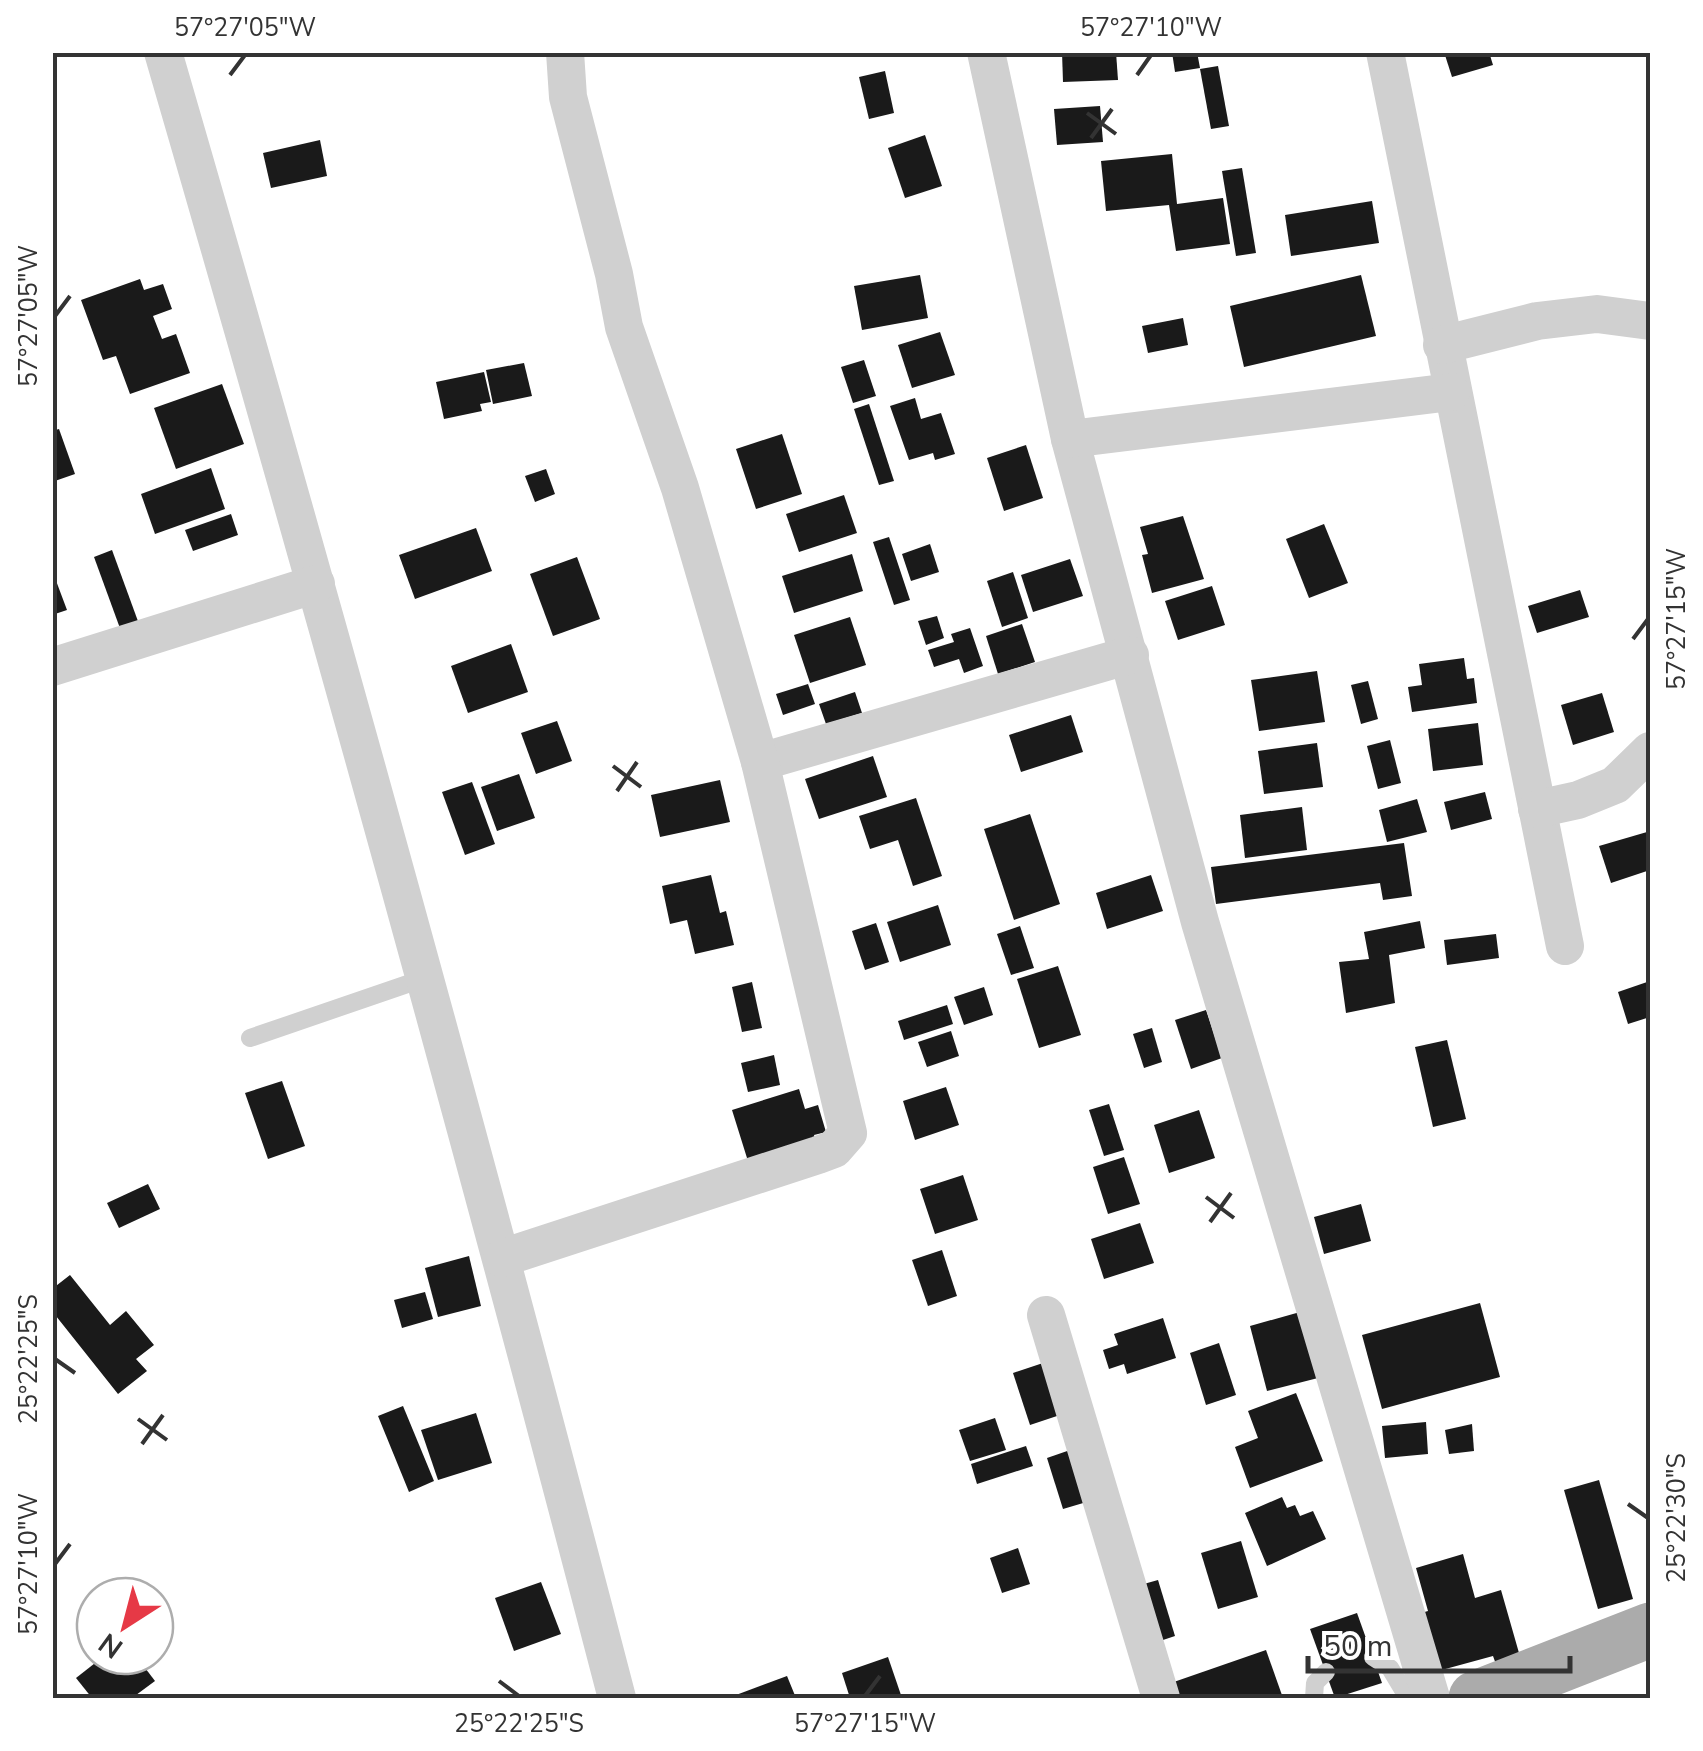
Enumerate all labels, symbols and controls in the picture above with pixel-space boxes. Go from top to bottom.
text: 57°27'05"W [174,11,316,45]
text: 57°27'10"W [1080,11,1222,45]
text: 57°27'05"W [12,245,46,387]
text: 57°27'15"W [1660,548,1694,690]
text: 25°22'25"S [12,1294,46,1424]
text: 25°22'30"S [1660,1453,1694,1583]
text: 57°27'10"W [12,1493,46,1635]
north arrow [75,1576,175,1676]
scale bar [1308,1611,1570,1673]
text: N [91,1624,131,1667]
text: 50 m [1323,1626,1392,1667]
text: 25°22'25"S [454,1707,584,1741]
text: 57°27'15"W [794,1707,936,1741]

